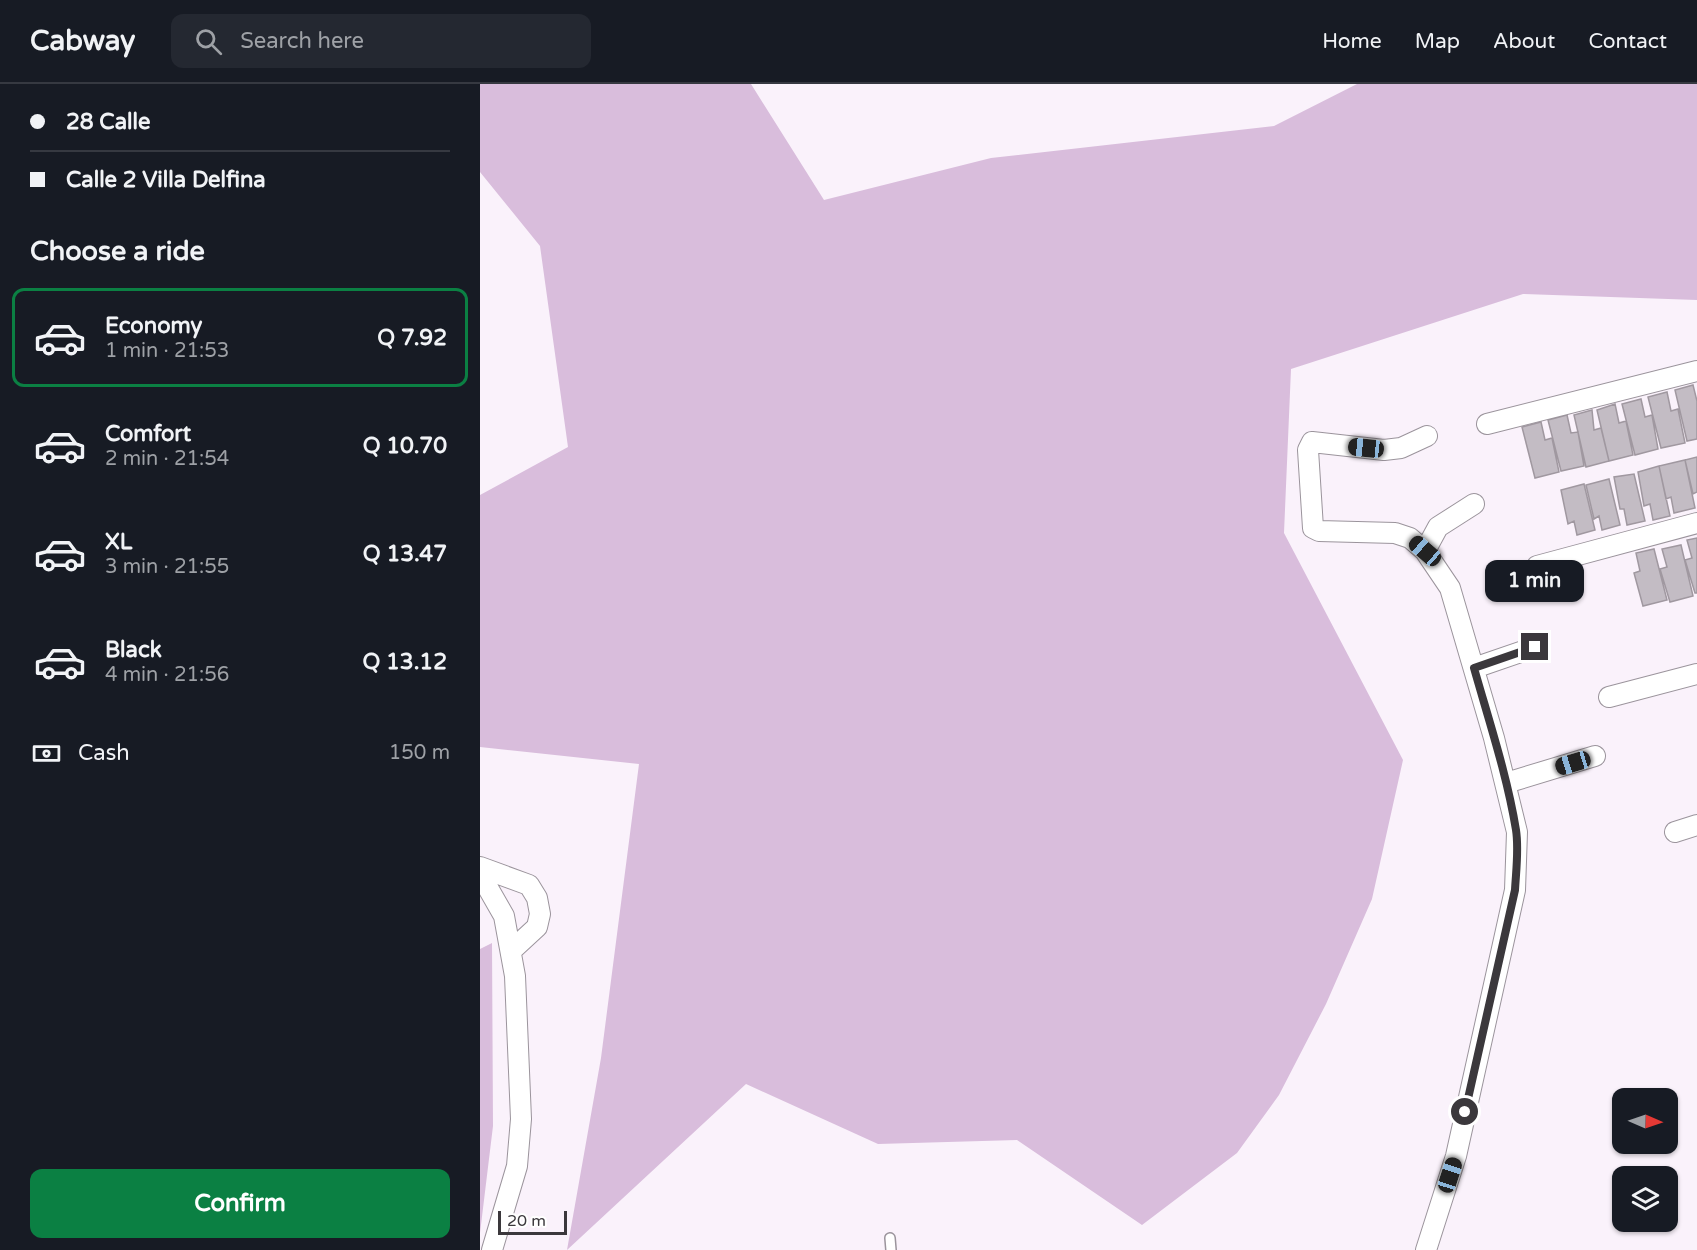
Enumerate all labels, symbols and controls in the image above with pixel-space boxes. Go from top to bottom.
search box [171,14,591,68]
text: Cabway [30,24,135,58]
icon: search [192,25,225,58]
text: Search here [240,28,364,54]
text: Home [1322,29,1382,54]
text: Map [1415,29,1460,54]
text: About [1493,29,1555,54]
text: Contact [1588,29,1667,54]
text: 28 Calle [66,109,150,135]
text: Calle 2 Villa Delfina [66,167,266,193]
text: Choose a ride [30,235,205,268]
icon: car [33,311,87,365]
text: Economy [105,313,202,339]
text: Q 7.92 [377,325,447,351]
text: 1 min · 21:53 [105,339,229,363]
icon: car [33,419,87,473]
text: Comfort [105,421,191,447]
text: Q 10.70 [363,433,447,459]
car [1347,437,1385,459]
text: 2 min · 21:54 [105,447,229,471]
icon: car [33,527,87,581]
text: XL [105,529,132,555]
car [1406,532,1444,570]
text: Q 13.47 [363,541,447,567]
text: 3 min · 21:55 [105,555,229,579]
callout: 1 min [1486,560,1584,602]
text: 1 min [1508,569,1561,593]
route end [1521,633,1548,660]
icon: car [33,635,87,689]
text: Black [105,637,162,663]
text: Q 13.12 [362,649,447,675]
text: 4 min · 21:56 [105,663,229,687]
icon: cash [30,737,63,770]
text: Cash [78,740,130,766]
text: 150 m [389,741,450,765]
car [1553,749,1593,777]
north arrow [1612,1088,1678,1154]
map controls [1612,1088,1678,1232]
route start [1451,1098,1478,1125]
car [1436,1155,1464,1195]
button: layers [1612,1166,1678,1232]
button: Confirm [30,1169,450,1238]
scale bar [498,1208,567,1236]
text: 20 m [507,1211,546,1231]

